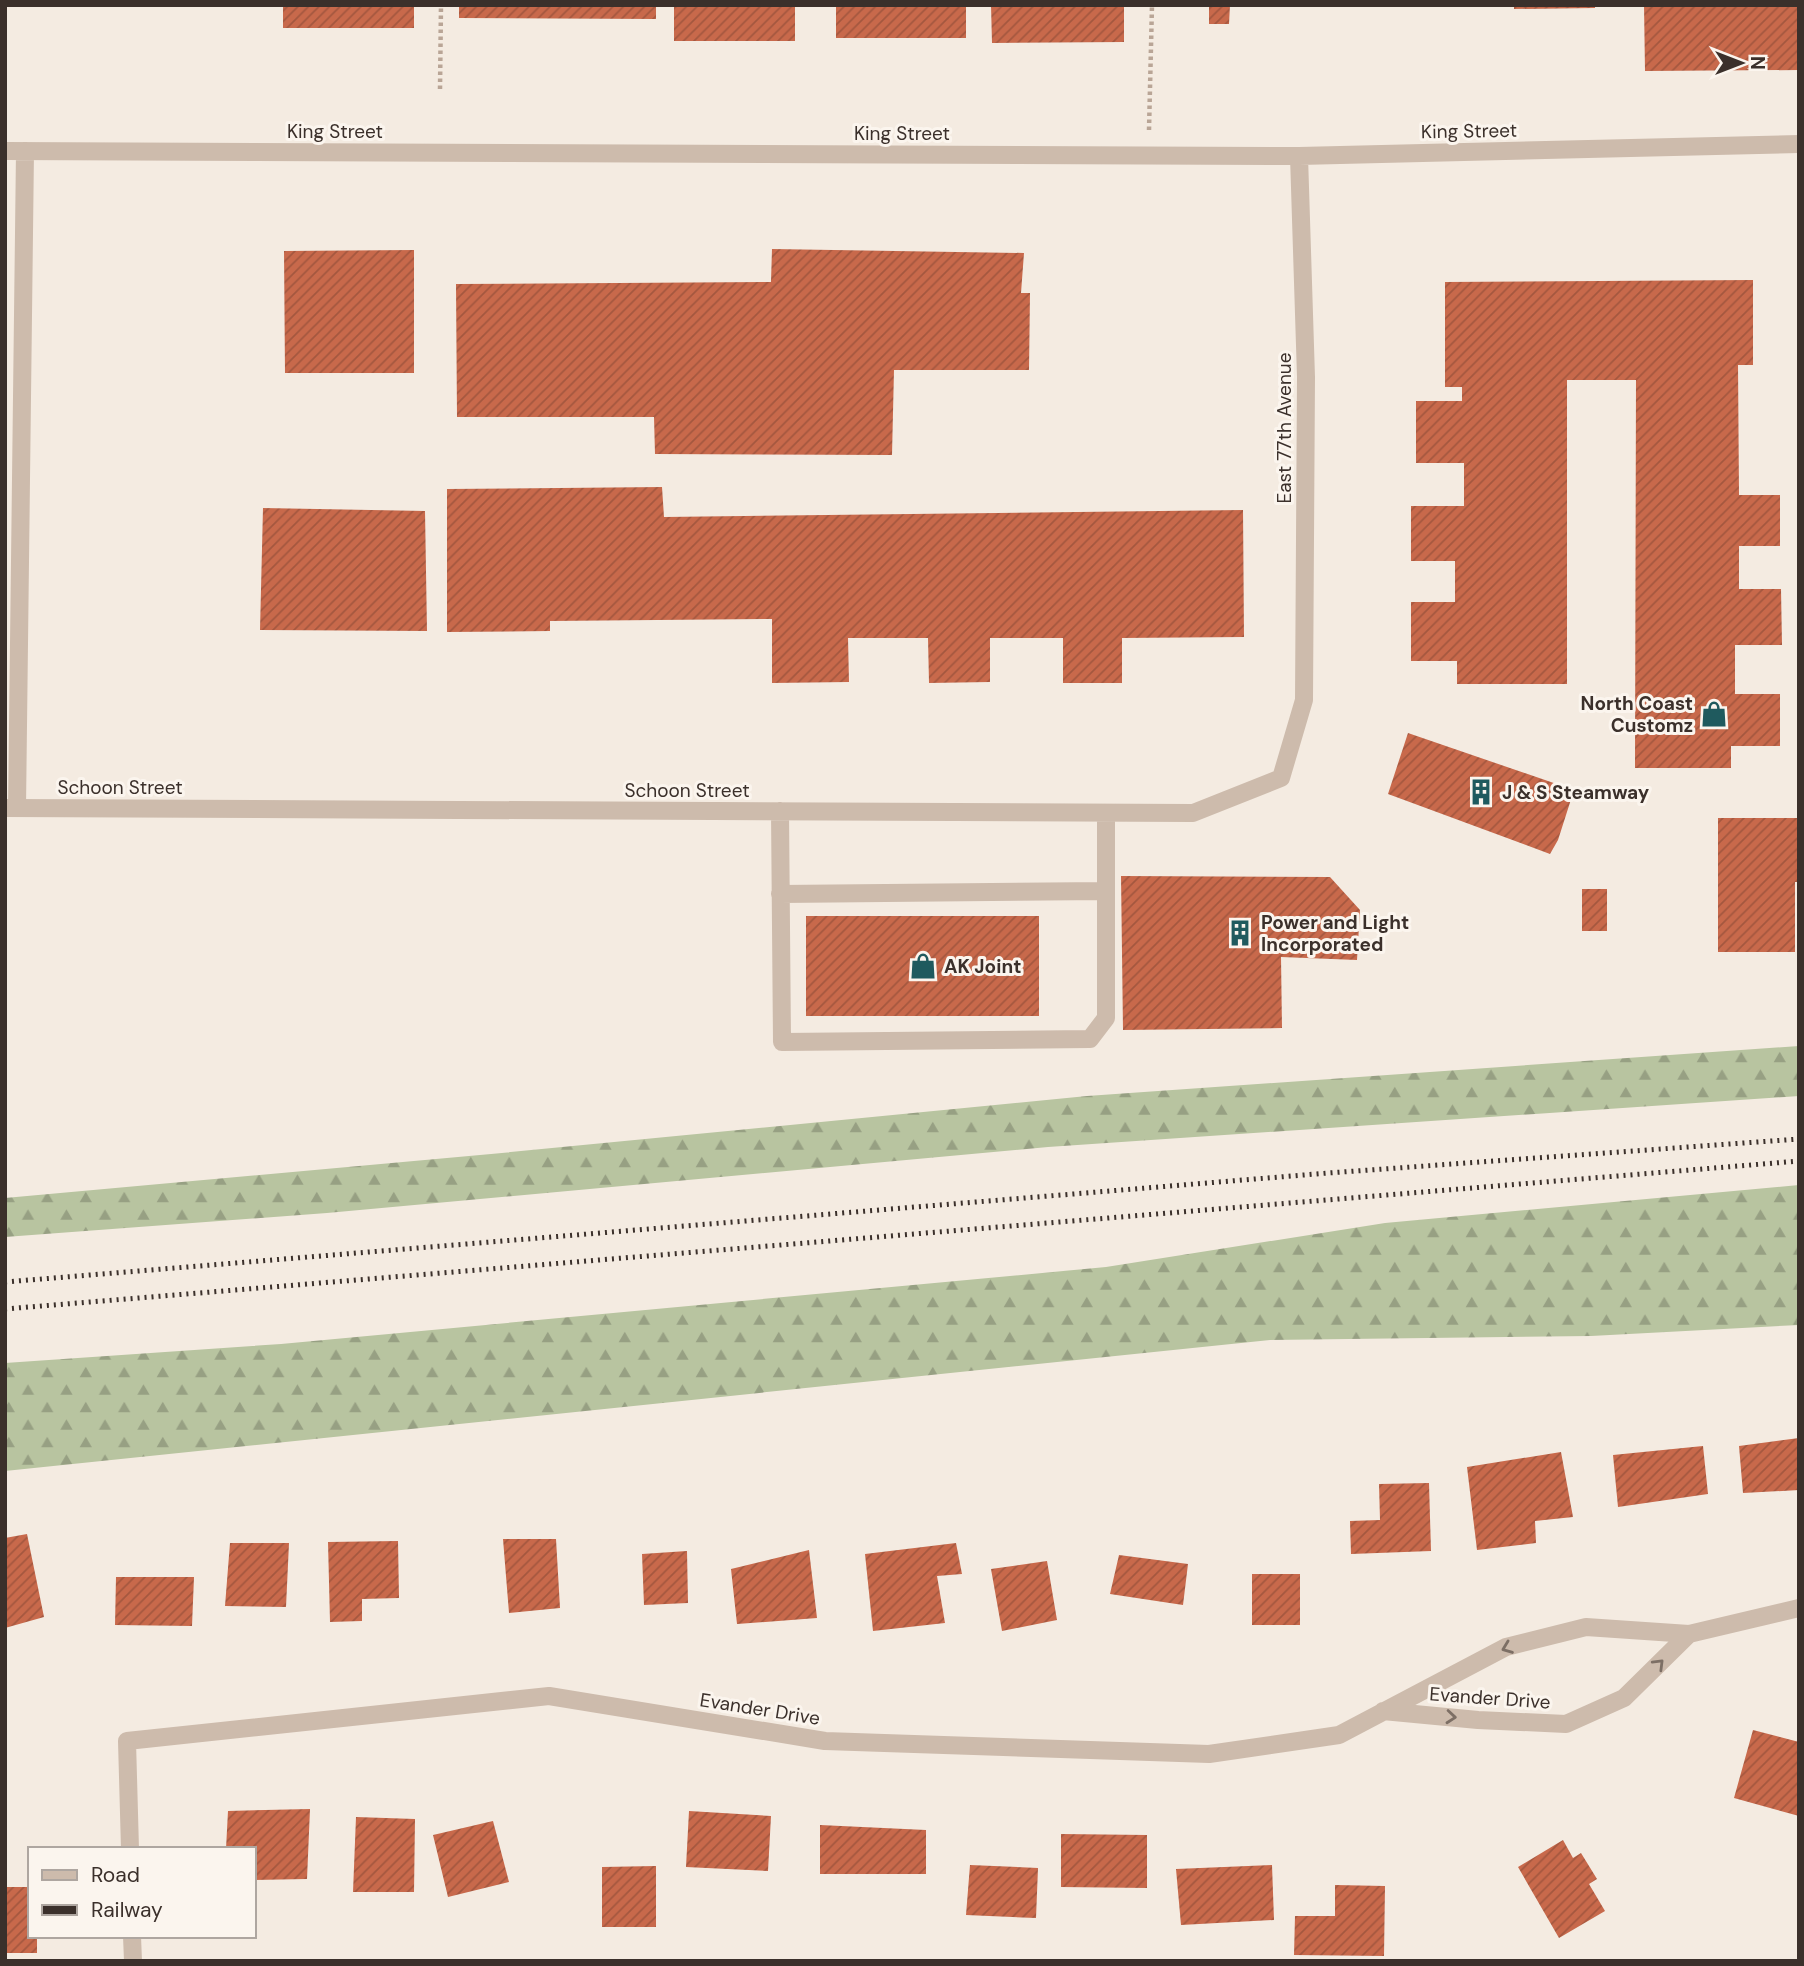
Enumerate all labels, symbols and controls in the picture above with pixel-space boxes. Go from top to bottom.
north arrow [1706,28,1776,98]
text: N [1745,56,1770,70]
street label: King Street [1421,118,1517,144]
street label: King Street [287,119,383,144]
street label: King Street [854,121,950,146]
street label: East 77th Avenue [1272,353,1297,503]
place label: North Coast Customz [1581,691,1693,738]
shop icon: North Coast Customz [1699,699,1729,729]
street label: Schoon Street [57,775,183,800]
building icon: J & S Steamway [1466,777,1496,807]
street label: Schoon Street [624,778,750,803]
place label: J & S Steamway [1502,780,1650,805]
place label: Power and Light Incorporated [1261,910,1409,957]
building icon: Power and Light Incorporated [1225,918,1255,948]
shop icon: AK Joint [908,951,938,981]
place label: AK Joint [944,954,1021,979]
one-way arrow [1501,1640,1513,1654]
one-way arrow [1650,1659,1663,1672]
street label: Evander Drive [1429,1681,1551,1715]
street label: Evander Drive [698,1687,822,1731]
one-way arrow [1446,1709,1457,1724]
legend [28,1847,256,1938]
text: Road [91,1861,140,1889]
text: Railway [91,1896,163,1924]

